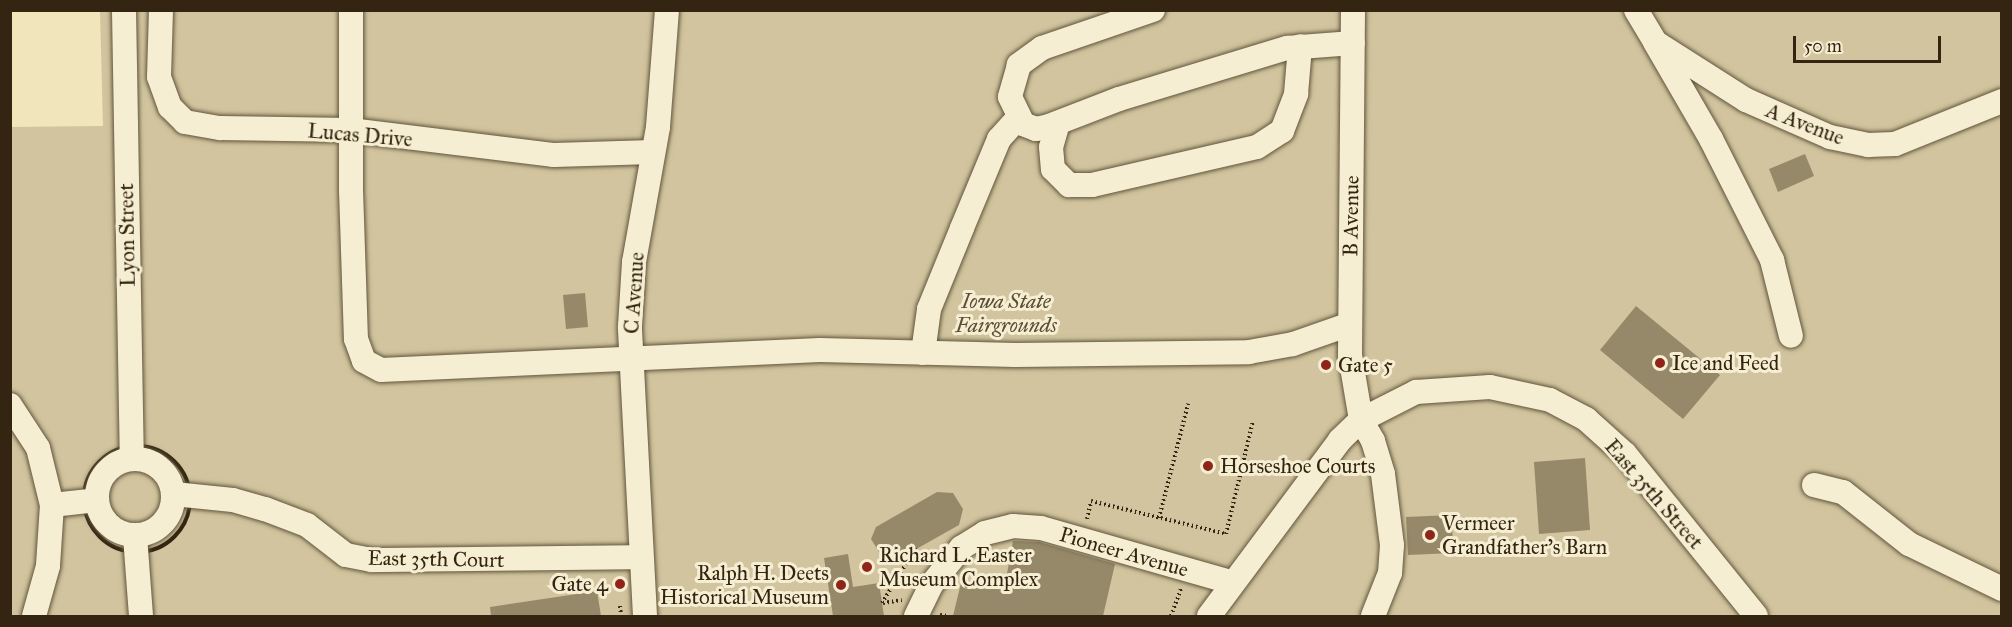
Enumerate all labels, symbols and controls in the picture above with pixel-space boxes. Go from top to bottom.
scale bar [1796,24,1944,62]
text: 50 m [1804,35,1842,57]
street label: A Avenue [1762,98,1848,150]
street label: Lucas Drive [307,118,413,152]
street label: B Avenue [1338,175,1364,257]
street label: Lyon Street [113,183,141,287]
street label: C Avenue [619,251,649,335]
park label: Iowa State Fairgrounds [955,288,1057,338]
place label: Ice and Feed [1672,350,1779,376]
place label: Gate 5 [1338,352,1393,378]
marker: Ice and Feed [1653,356,1667,370]
marker: Gate 5 [1319,358,1333,372]
street label: East 35th Street [1599,434,1709,554]
place label: Horseshoe Courts [1220,453,1375,479]
marker: Horseshoe Courts [1201,459,1215,473]
place label: Vermeer Grandfather’s Barn [1442,510,1607,560]
street label: Pioneer Avenue [1057,522,1191,582]
marker: Vermeer Grandfather’s Barn [1423,528,1437,542]
place label: Richard L. Easter Museum Complex [879,542,1038,592]
street label: East 35th Court [367,545,505,573]
place label: Ralph H. Deets Historical Museum [660,560,829,610]
marker: Richard L. Easter Museum Complex [860,560,874,574]
place label: Gate 4 [551,571,608,597]
marker: Gate 4 [613,577,627,591]
marker: Ralph H. Deets Historical Museum [834,578,848,592]

